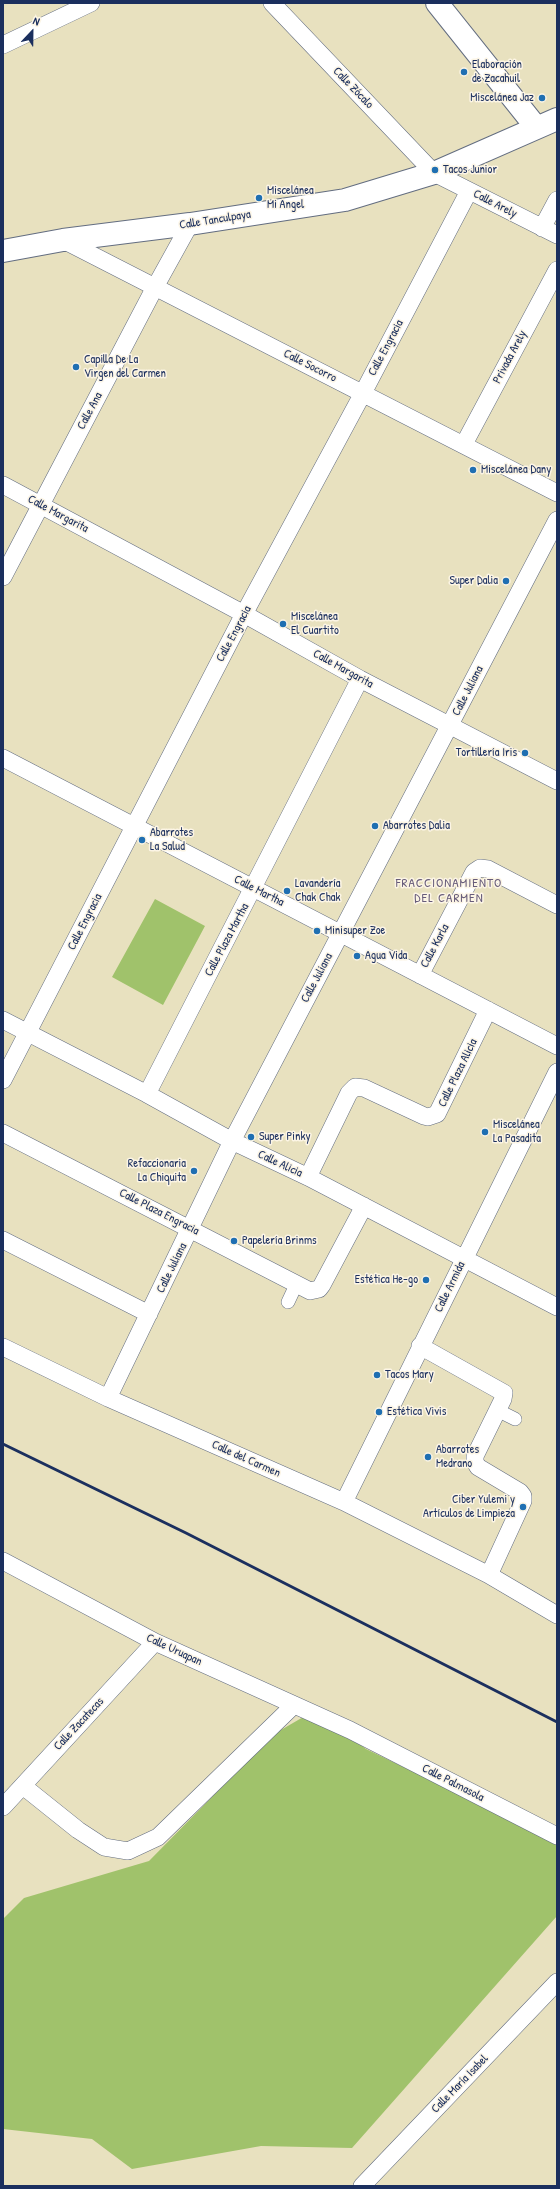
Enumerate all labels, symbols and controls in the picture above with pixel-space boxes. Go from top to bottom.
north arrow [12,12,52,52]
text: N [31,13,42,28]
place label: Elaboración de Zacahuil [472,58,522,86]
street label: Calle Zócalo [330,64,376,112]
marker: Elaboración de Zacahuil [459,67,469,77]
place label: Miscelánea Jaz [470,91,534,105]
marker: Miscelánea Jaz [537,93,547,103]
place label: Tacos Junior [443,163,497,177]
marker: Tacos Junior [430,165,440,175]
place label: Miscelánea Mi Angel [267,184,314,212]
street label: Calle Arely [471,187,519,221]
marker: Miscelánea Mi Angel [254,193,264,203]
street label: Calle Tanculpaya [178,207,252,233]
street label: Calle Engracia [365,318,407,378]
street label: Privada Arely [490,328,530,386]
street label: Calle Socorro [281,346,339,386]
place label: Capilla De La Virgen del Carmen [84,353,166,381]
marker: Capilla De La Virgen del Carmen [71,362,81,372]
street label: Calle Ana [74,390,106,432]
place label: Miscelánea Dany [481,463,551,477]
marker: Miscelánea Dany [468,465,478,475]
street label: Calle Margarita [25,492,91,536]
place label: Super Dalia [449,574,498,588]
marker: Super Dalia [501,576,511,586]
street label: Calle Engracia [213,604,255,664]
place label: Miscelánea El Cuartito [291,610,339,638]
marker: Miscelánea El Cuartito [278,619,288,629]
street label: Calle Margarita [310,647,376,691]
street label: Calle Juliana [449,664,487,718]
place label: Tortillería Iris [456,746,517,760]
marker: Tortillería Iris [520,748,530,758]
place label: Abarrotes Dalia [383,819,450,833]
marker: Abarrotes Dalia [370,821,380,831]
place label: Abarrotes La Salud [150,826,193,854]
marker: Abarrotes La Salud [137,835,147,845]
street label: Calle Martha [232,872,286,910]
district label: FRACCIONAMIENTO DEL CARMEN [396,876,502,907]
place label: Lavandería Chak Chak [295,877,341,905]
marker: Lavandería Chak Chak [282,886,292,896]
street label: Calle Engracia [65,891,105,953]
street label: Calle Plaza Martha [202,901,252,979]
street label: Calle Karla [417,922,453,970]
place label: Minisuper Zoe [325,924,385,938]
marker: Minisuper Zoe [312,926,322,936]
place label: Agua Vida [365,949,407,963]
street label: Calle Juliana [298,951,336,1005]
marker: Agua Vida [352,951,362,961]
street label: Calle Plaza Alicia [435,1037,481,1109]
place label: Miscelánea La Pasadita [493,1118,541,1146]
marker: Miscelánea La Pasadita [480,1127,490,1137]
place label: Super Pinky [259,1130,311,1144]
marker: Super Pinky [246,1132,256,1142]
street label: Calle Alicia [255,1147,305,1181]
place label: Refaccionaria La Chiquita [128,1157,186,1185]
marker: Refaccionaria La Chiquita [189,1166,199,1176]
street label: Calle Plaza Engracia [117,1186,201,1238]
place label: Papelería Brinms [242,1234,317,1248]
marker: Papelería Brinms [229,1236,239,1246]
street label: Calle Juliana [154,1241,190,1295]
street label: Calle Armida [432,1259,468,1315]
place label: Estética He-go [355,1273,418,1287]
marker: Estética He-go [421,1275,431,1285]
place label: Tacos Mary [385,1368,434,1382]
marker: Tacos Mary [372,1370,382,1380]
place label: Estética Vivis [387,1405,446,1419]
marker: Estética Vivis [374,1407,384,1417]
street label: Calle del Carmen [209,1437,283,1481]
place label: Abarrotes Medrano [436,1443,479,1471]
marker: Abarrotes Medrano [423,1452,433,1462]
place label: Ciber Yulemi y Artículos de Limpieza [423,1493,515,1521]
marker: Ciber Yulemi y Artículos de Limpieza [518,1502,528,1512]
street label: Calle Uruapan [144,1631,204,1669]
street label: Calle Zacatecas [51,1695,107,1753]
street label: Calle Palmasola [419,1761,487,1805]
street label: Calle María Isabel [429,2052,491,2116]

